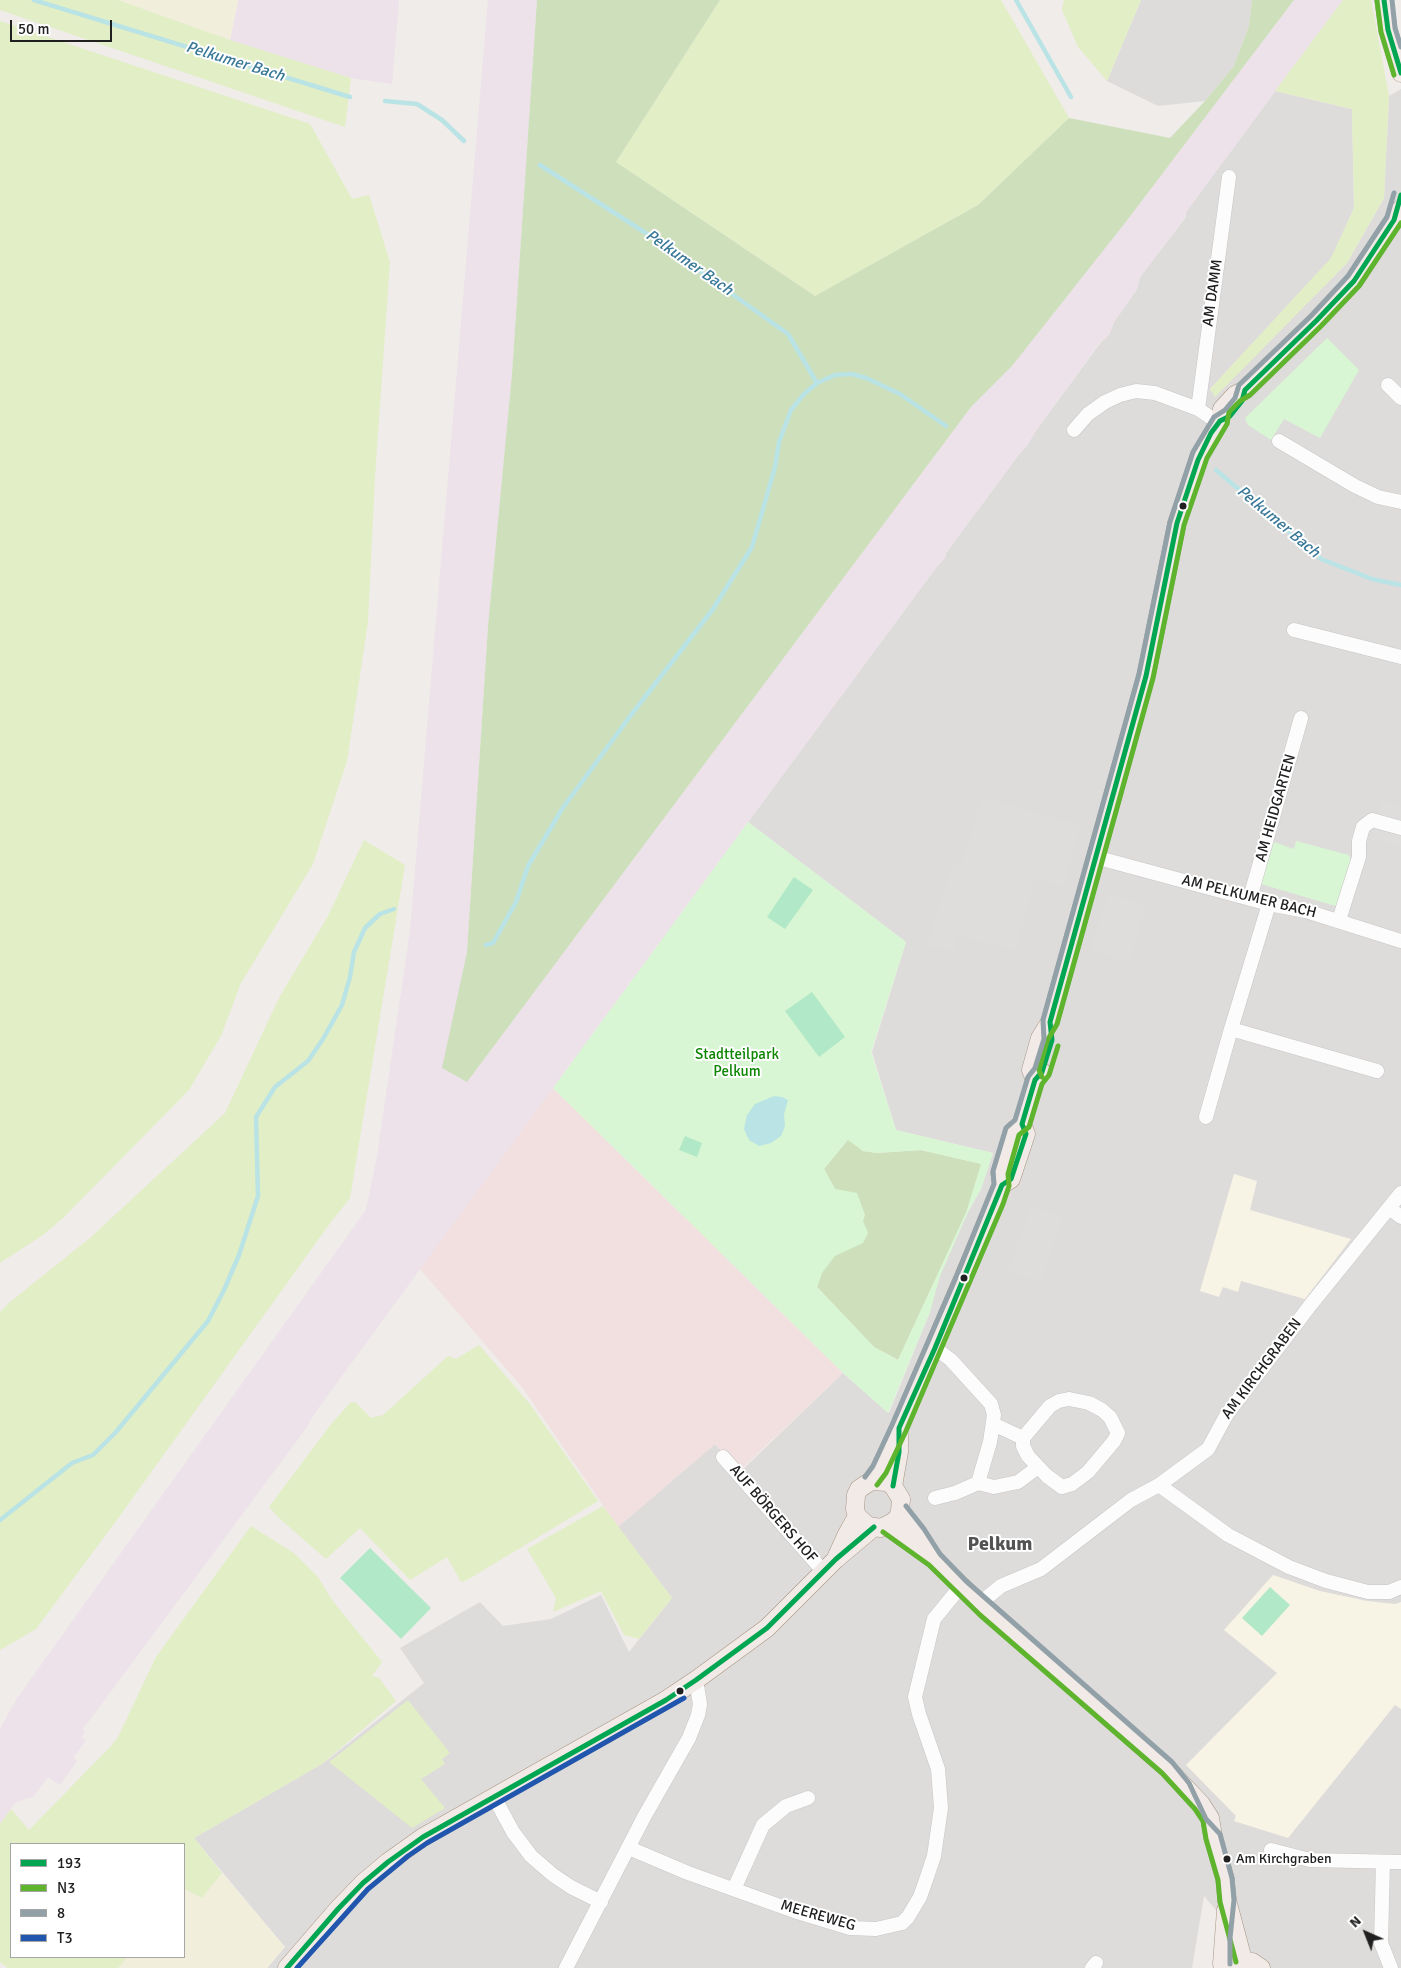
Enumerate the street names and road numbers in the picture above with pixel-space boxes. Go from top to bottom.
street label: AM DAMM [1199,258,1227,328]
street label: AM HEIDGARTEN [1252,752,1300,864]
street label: AM PELKUMER BACH [1180,872,1318,922]
street label: AM KIRCHGRABEN [1218,1315,1306,1423]
street label: AUF BÖRGERS HOF [725,1461,821,1567]
street label: MEEREWEG [778,1897,858,1935]

